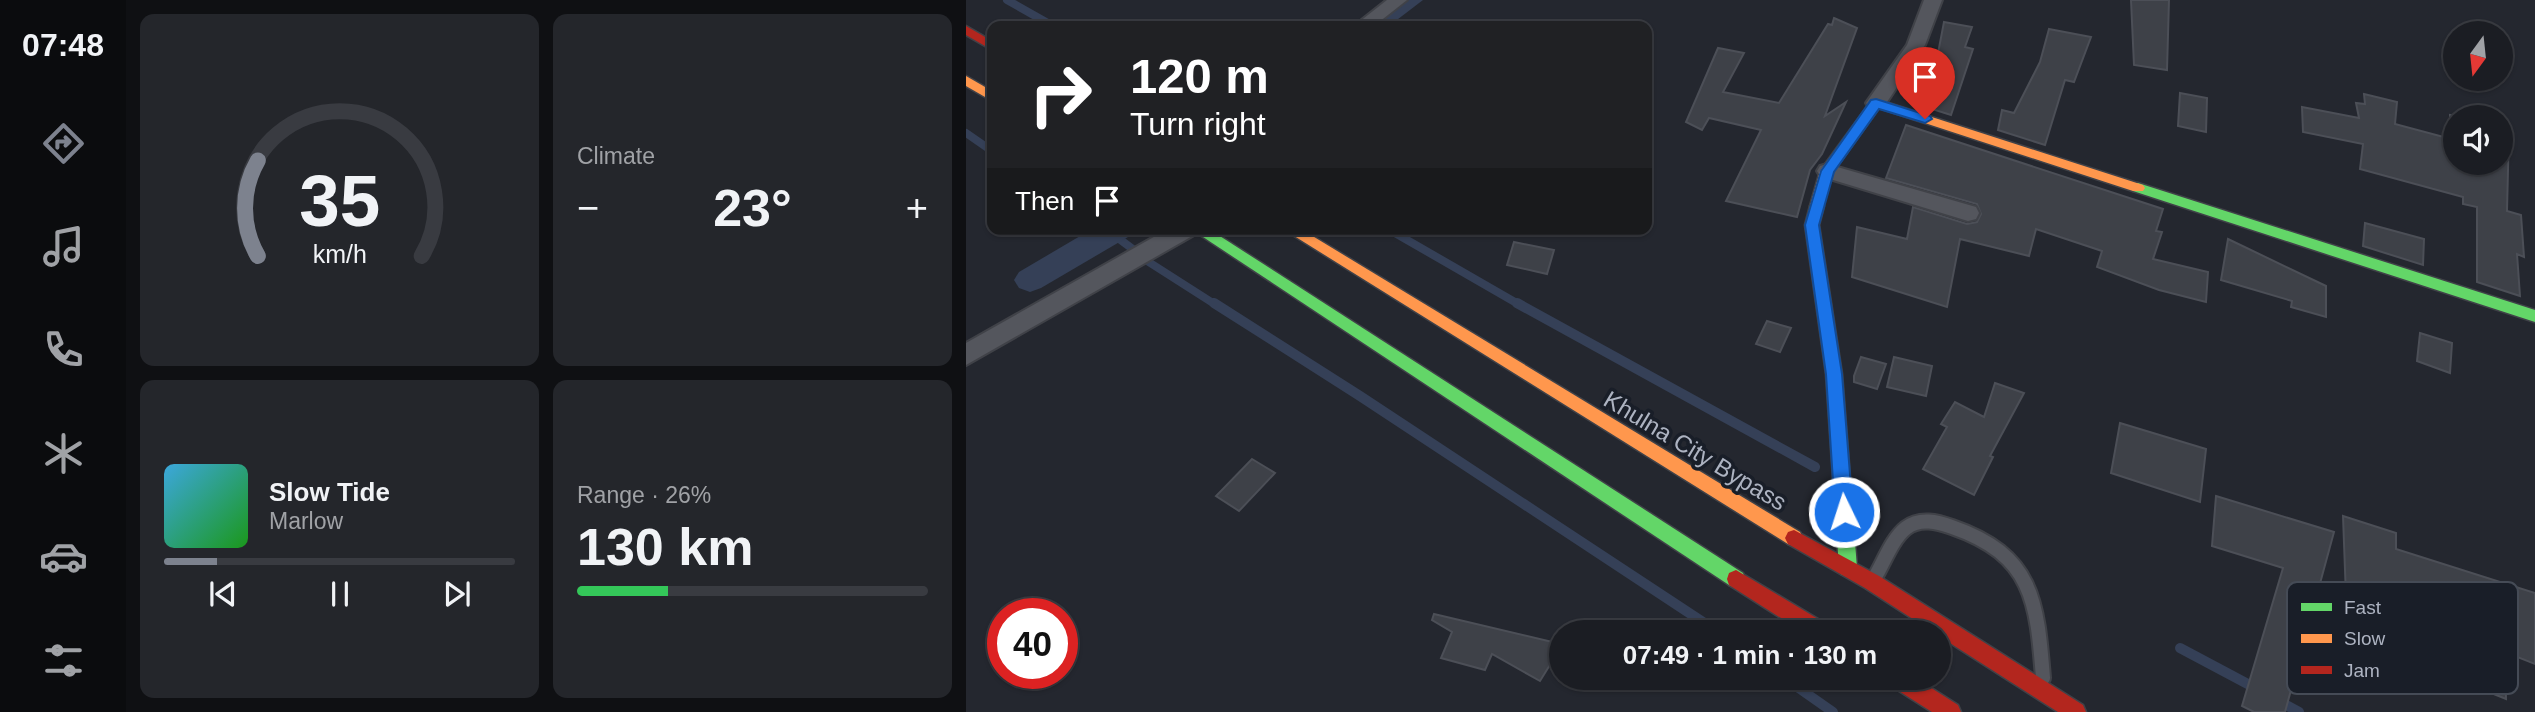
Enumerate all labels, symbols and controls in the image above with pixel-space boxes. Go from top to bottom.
north arrow [2443,21,2513,91]
map controls [2443,21,2513,175]
text: 07:48 [22,27,104,63]
pin [1895,47,1955,119]
icon: right [1015,49,1106,140]
text: 120 m [1130,49,1269,103]
icon: arrive [1906,58,1944,96]
button: sound [2443,105,2513,175]
text: Turn right [1130,106,1266,142]
icon: directions [39,119,88,168]
text: Climate [577,143,655,169]
text: 35 [299,160,380,241]
text: 23° [713,179,792,237]
icon: arrive [1088,182,1126,220]
text: Then [1015,186,1074,216]
text: − [577,187,599,229]
text: + [906,187,928,229]
icon: music [39,222,88,271]
text: km/h [312,240,367,268]
icon: phone [39,325,88,374]
street label: Khulna City Bypass [1599,385,1791,516]
icon: climate [39,429,88,478]
position arrow [1807,475,1881,549]
text: Slow Tide [269,477,390,507]
text: Range · 26% [577,482,711,508]
text: Marlow [269,508,343,534]
text: 130 km [577,518,753,576]
icon: car [39,532,88,581]
icon: previous [204,575,242,613]
icon: pause [321,575,359,613]
icon: next [438,575,476,613]
legend [2287,582,2518,694]
text: Fast [2344,597,2382,618]
speed limit sign: 40 [987,598,1078,689]
text: Slow [2344,628,2385,649]
icon: filters [39,636,88,685]
text: 07:49 · 1 min · 130 m [1623,640,1877,670]
text: Jam [2344,660,2380,681]

